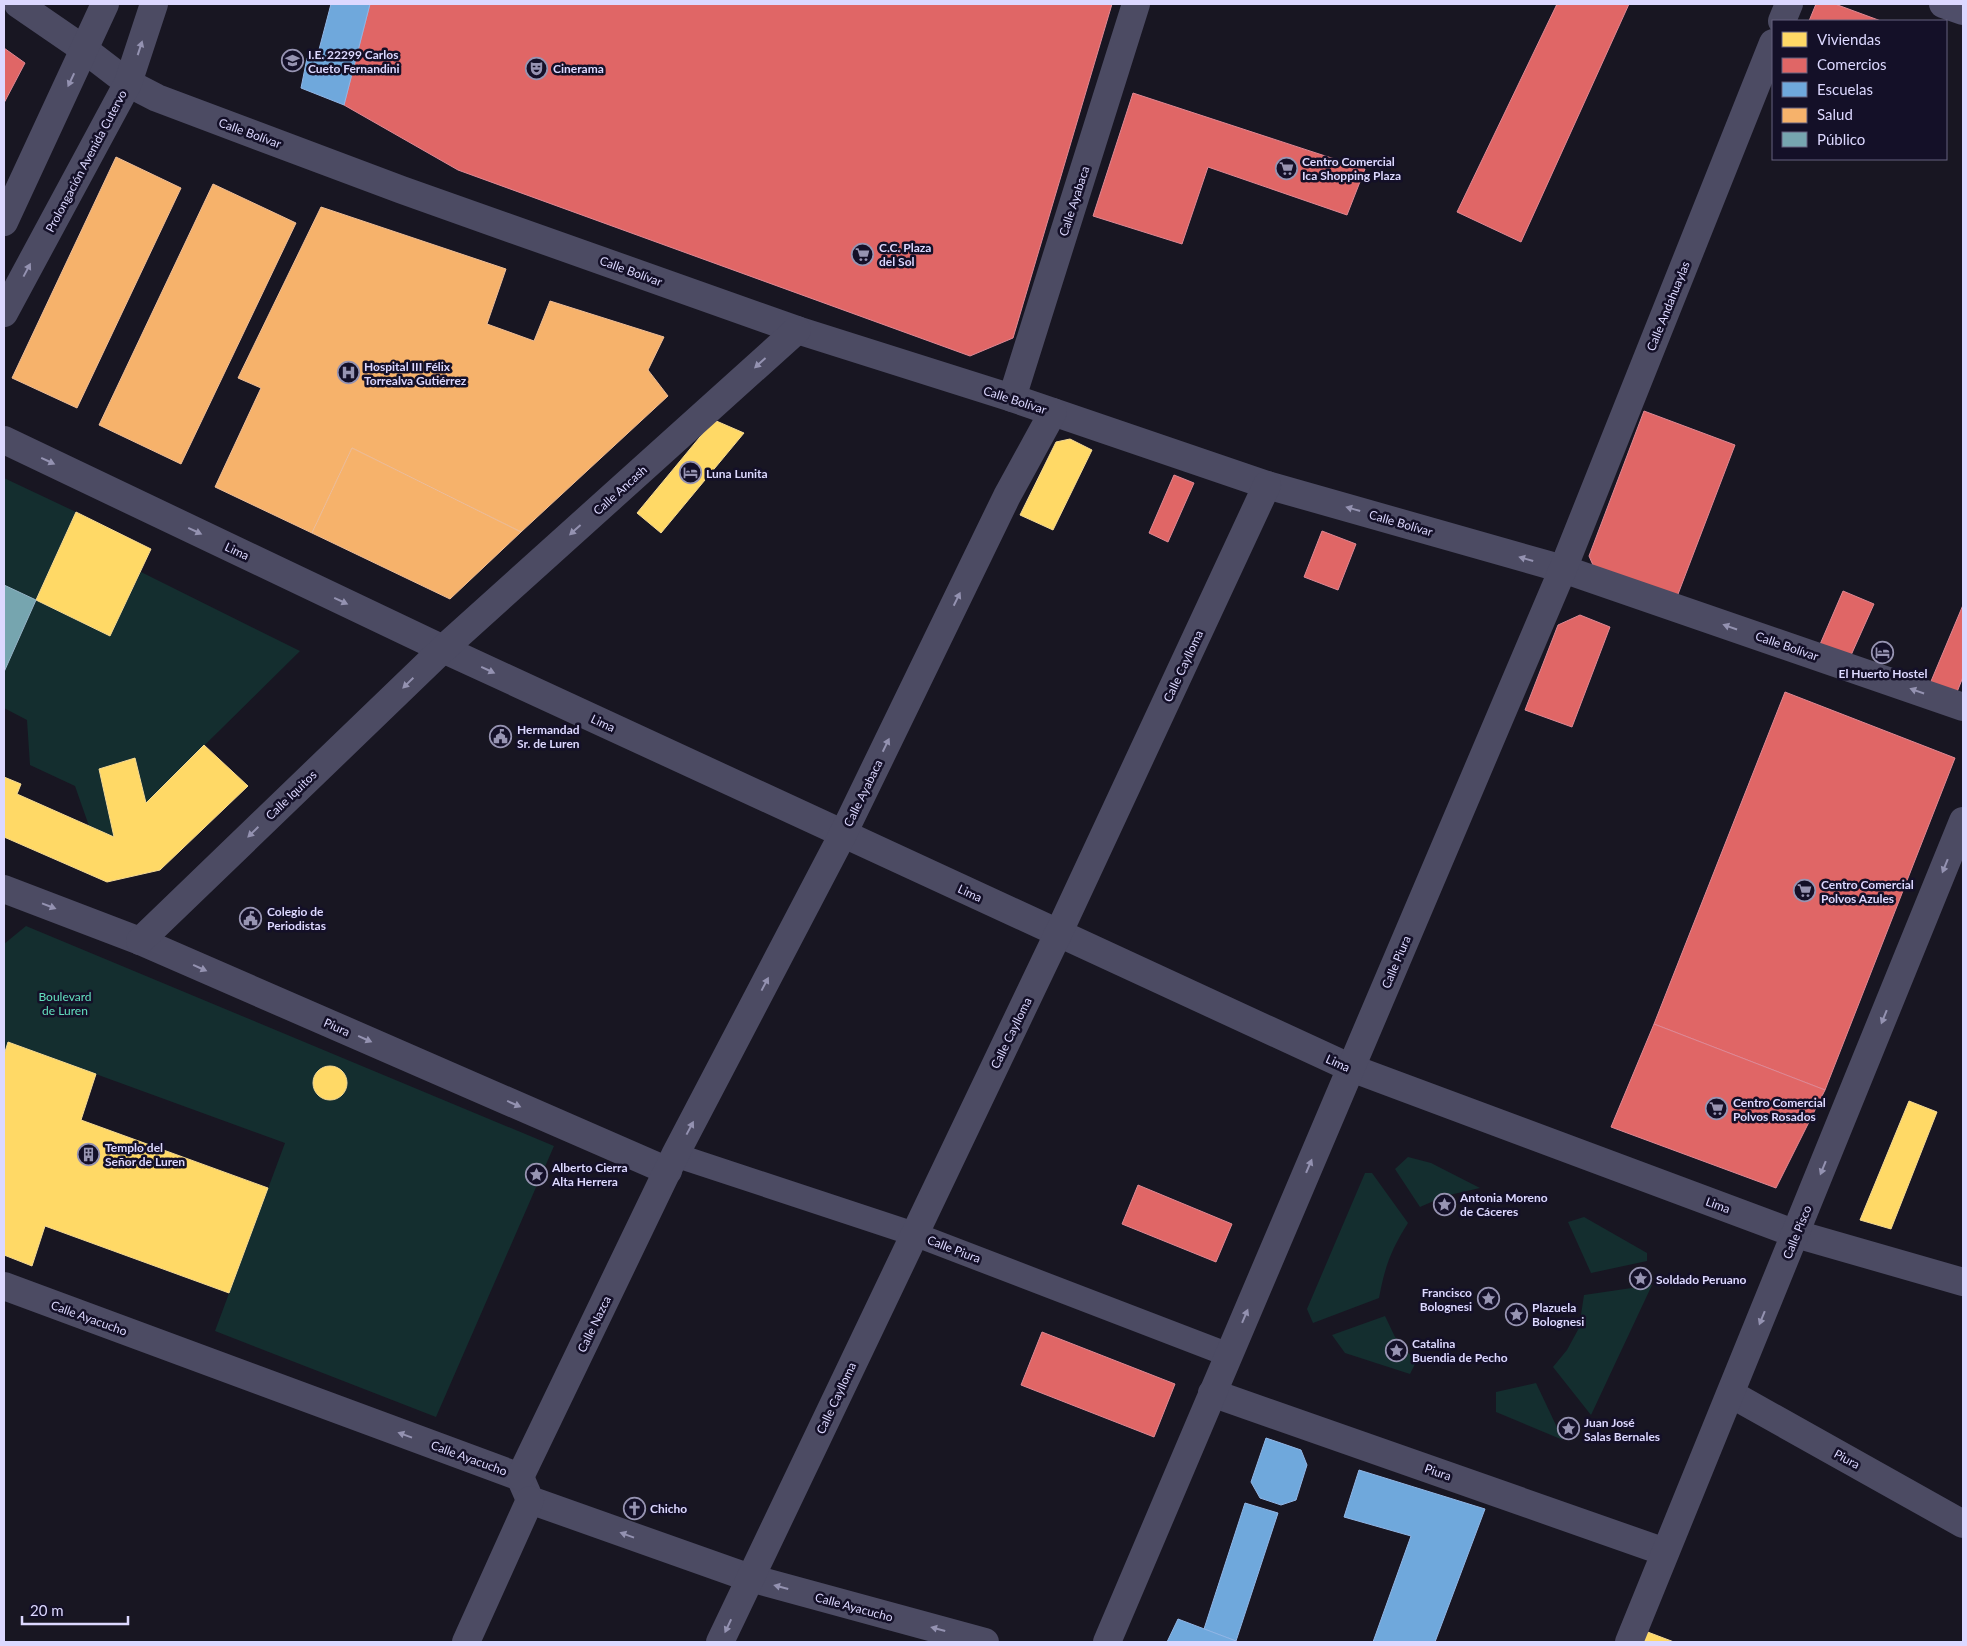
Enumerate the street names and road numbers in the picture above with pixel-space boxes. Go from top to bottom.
street label: Prolongación Avenida Cutervo [42,87,130,235]
street label: Calle Bolívar [217,115,284,151]
street label: Calle Ayabaca [1056,164,1092,238]
street label: Calle Bolívar [598,253,665,289]
street label: Calle Andahuaylas [1643,259,1693,353]
street label: Calle Bolívar [981,383,1049,417]
street label: Calle Ancash [590,462,650,518]
street label: Calle Bolívar [1367,507,1435,539]
street label: Lima [223,539,251,563]
street label: Calle Caylloma [1160,628,1206,704]
street label: Calle Bolívar [1754,628,1821,664]
street label: Lima [589,711,617,735]
street label: Calle Ayabaca [840,757,886,829]
street label: Calle Iquitos [262,767,320,823]
street label: Lima [956,881,984,905]
street label: Calle Piura [1378,933,1414,991]
street label: Calle Caylloma [987,995,1035,1071]
street label: Piura [322,1015,352,1039]
street label: Lima [1324,1051,1352,1075]
street label: Lima [1704,1194,1732,1216]
street label: Calle Pisco [1779,1203,1815,1261]
street label: Calle Piura [925,1232,983,1266]
street label: Calle Nazca [574,1293,614,1355]
street label: Calle Ayacucho [49,1297,129,1339]
street label: Calle Caylloma [813,1360,859,1436]
street label: Calle Ayacucho [429,1437,509,1479]
street label: Piura [1832,1446,1862,1472]
street label: Piura [1423,1461,1453,1483]
street label: Calle Ayacucho [813,1589,895,1625]

